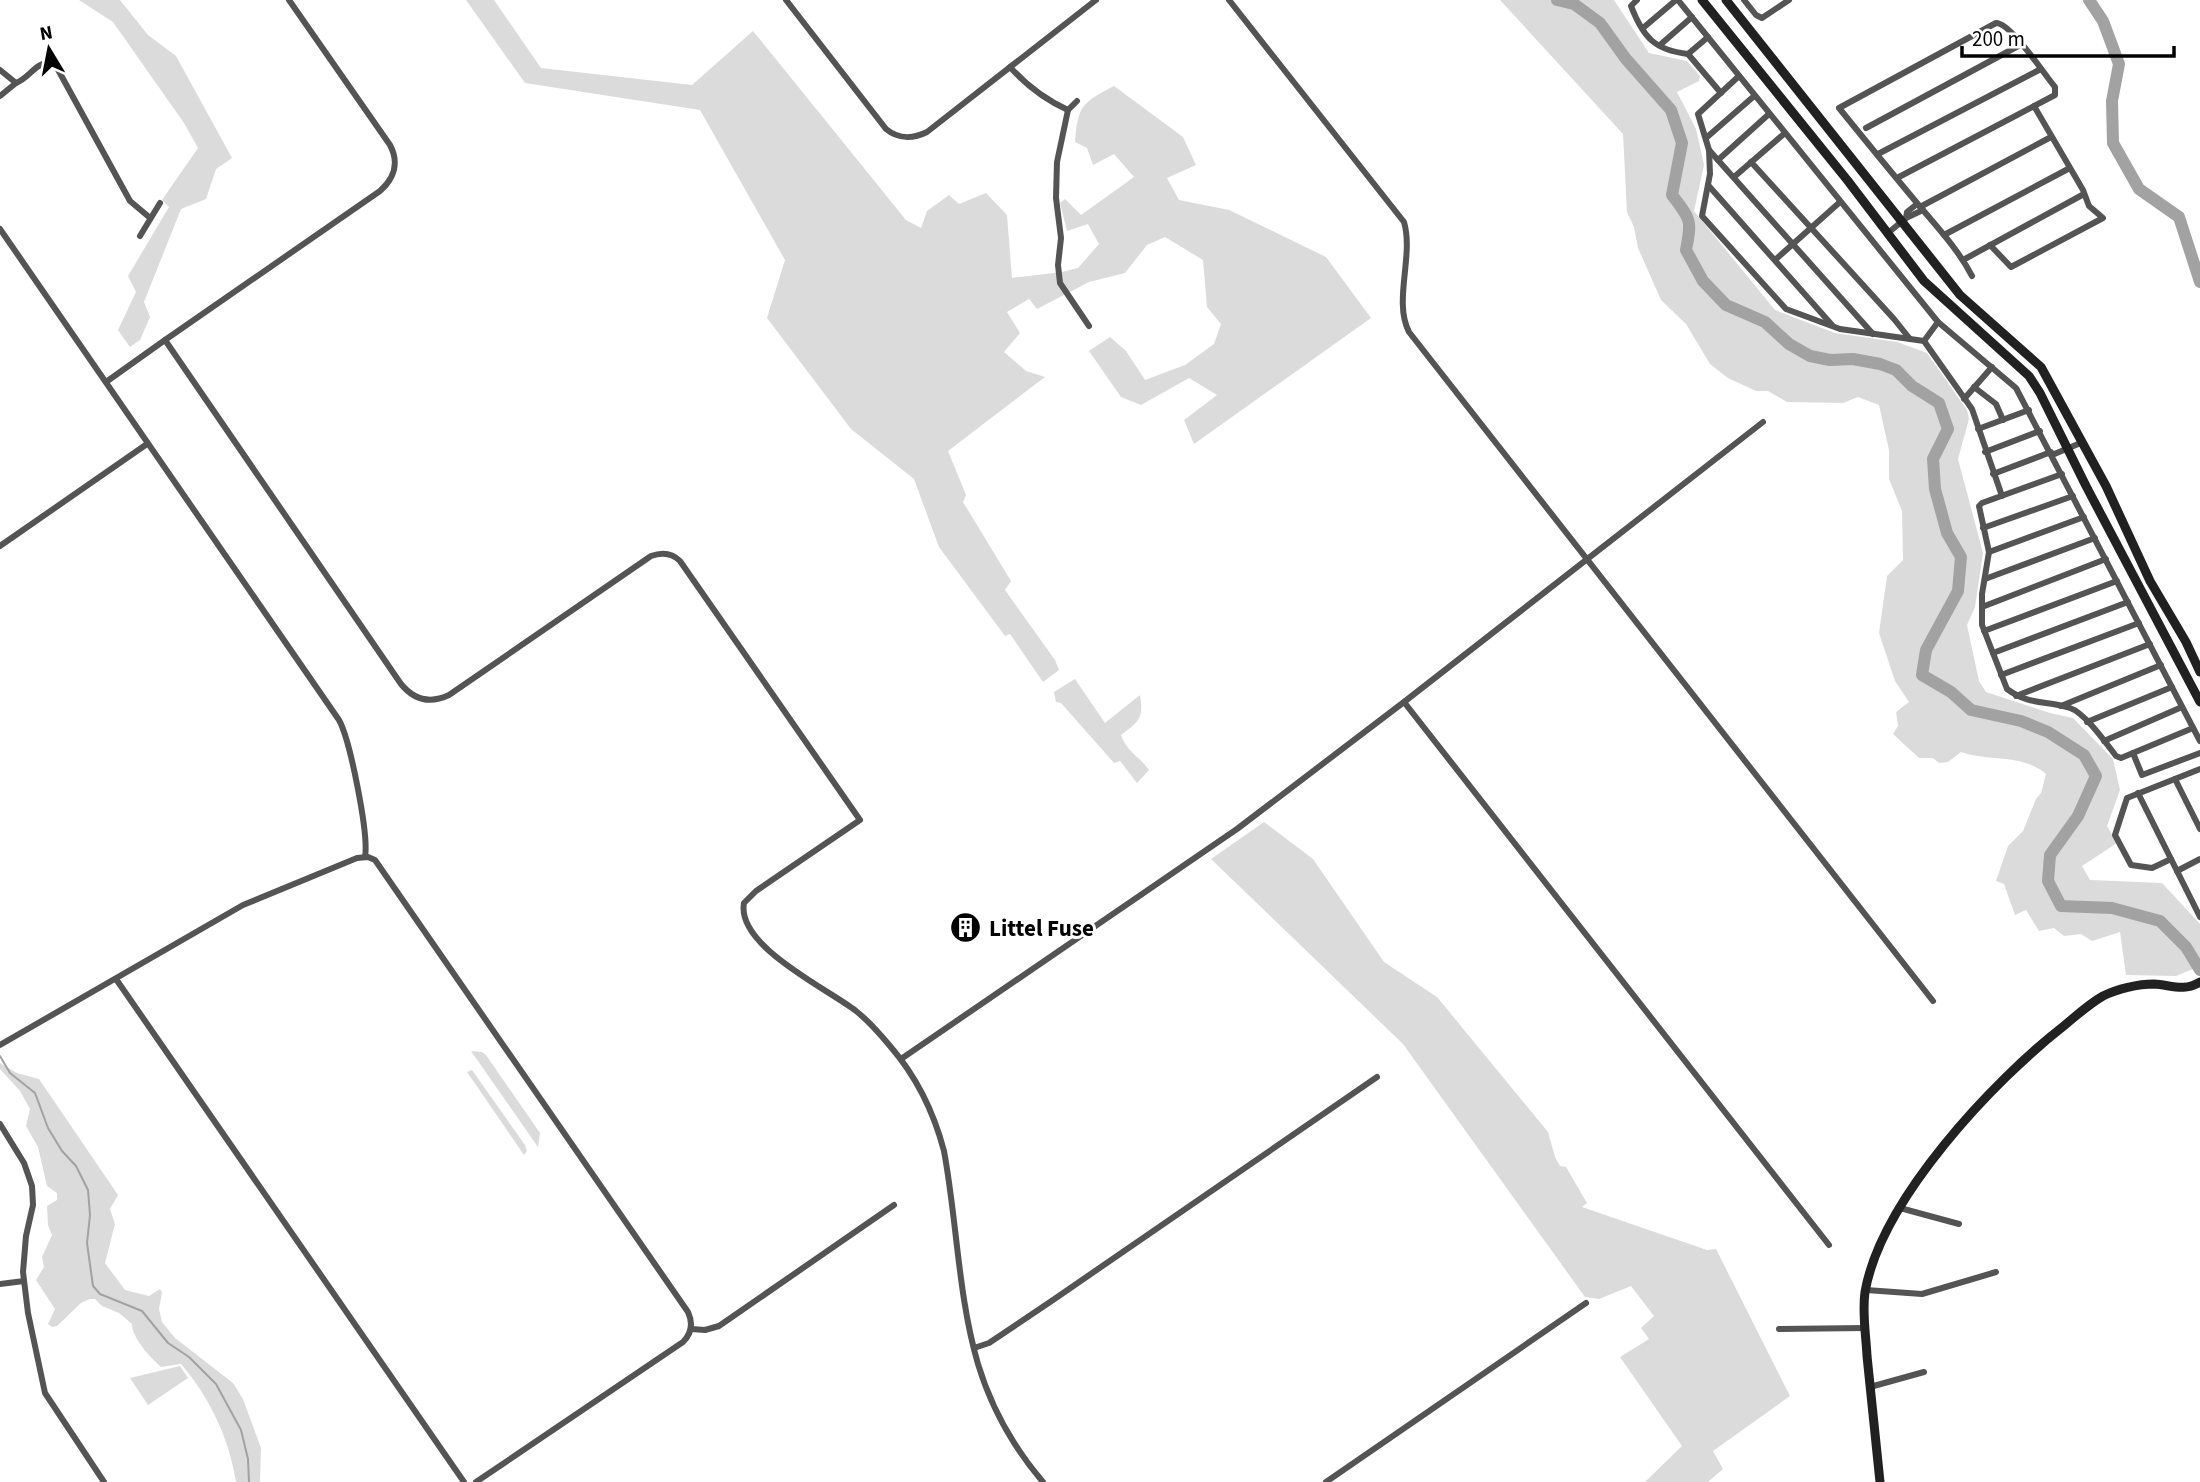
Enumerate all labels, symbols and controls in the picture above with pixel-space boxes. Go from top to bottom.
north arrow [14,14,84,84]
scale bar [1962,14,2174,58]
text: N [38,19,55,48]
text: 200 m [1972,24,2025,54]
building icon: Littel Fuse [949,911,983,945]
place label: Littel Fuse [989,912,1094,945]

